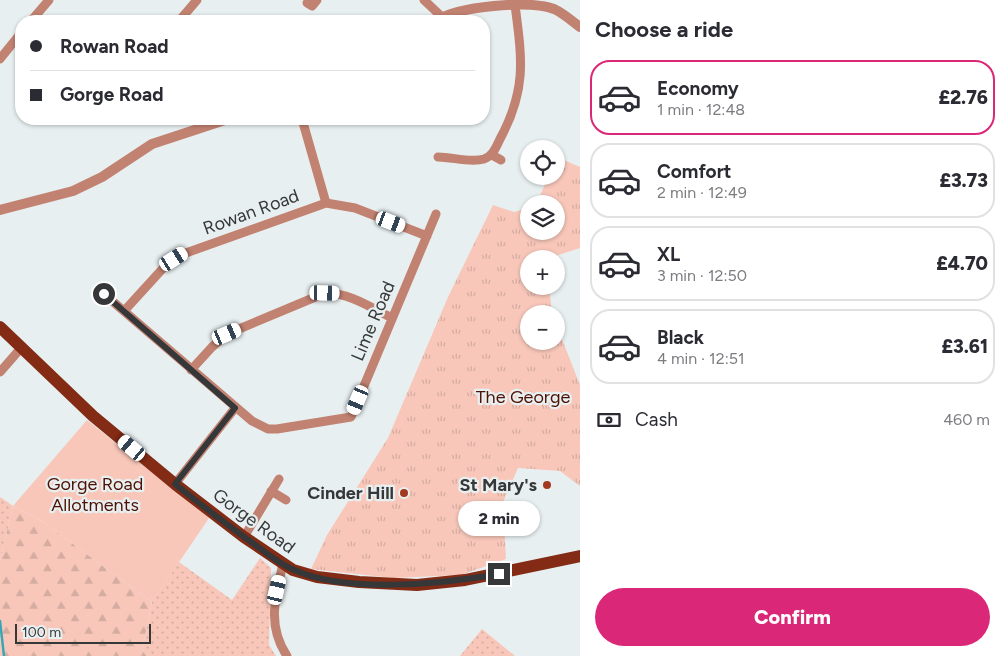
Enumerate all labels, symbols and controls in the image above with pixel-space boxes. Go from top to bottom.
text: Choose a ride [595,16,733,43]
text: Rowan Road [60,35,169,58]
icon: car [597,75,642,120]
text: Economy [657,77,739,100]
text: Gorge Road [60,83,164,106]
text: £2.76 [938,86,988,109]
text: 1 min · 12:48 [657,100,745,119]
map controls [520,140,565,350]
button: locate [520,140,565,185]
icon: car [597,158,642,203]
text: Comfort [657,160,732,183]
text: £3.73 [939,169,988,192]
text: 2 min · 12:49 [657,183,747,202]
street label: Rowan Road [200,184,302,240]
button: layers [520,195,565,240]
car [374,210,407,234]
icon: car [597,241,642,286]
text: XL [657,243,680,266]
car [157,245,190,273]
button: + [520,250,565,295]
text: £4.70 [936,252,988,275]
text: 3 min · 12:50 [657,266,747,285]
street label: Lime Road [346,278,400,364]
route start [93,283,115,305]
car [309,285,340,301]
button: − [520,305,565,350]
car [210,321,243,347]
icon: car [597,324,642,369]
text: Black [657,326,704,349]
text: £3.61 [942,335,988,358]
text: 4 min · 12:51 [657,349,745,368]
car [345,383,370,417]
park label: The George [476,386,571,408]
icon: cash [595,406,623,434]
text: Cash [635,408,678,431]
text: 460 m [943,410,990,429]
car [115,433,148,463]
park label: Gorge Road Allotments [47,473,143,516]
place label: St Mary's [460,474,538,496]
marker: St Mary's [541,479,553,491]
place label: Cinder Hill [307,482,394,504]
street label: Gorge Road [209,484,299,558]
marker: Cinder Hill [398,487,410,499]
callout: 2 min [458,502,540,536]
text: 2 min [479,509,519,528]
route end [488,563,510,585]
car [266,574,287,606]
button: Confirm [595,588,990,646]
scale bar [15,621,151,644]
text: 100 m [22,624,61,641]

